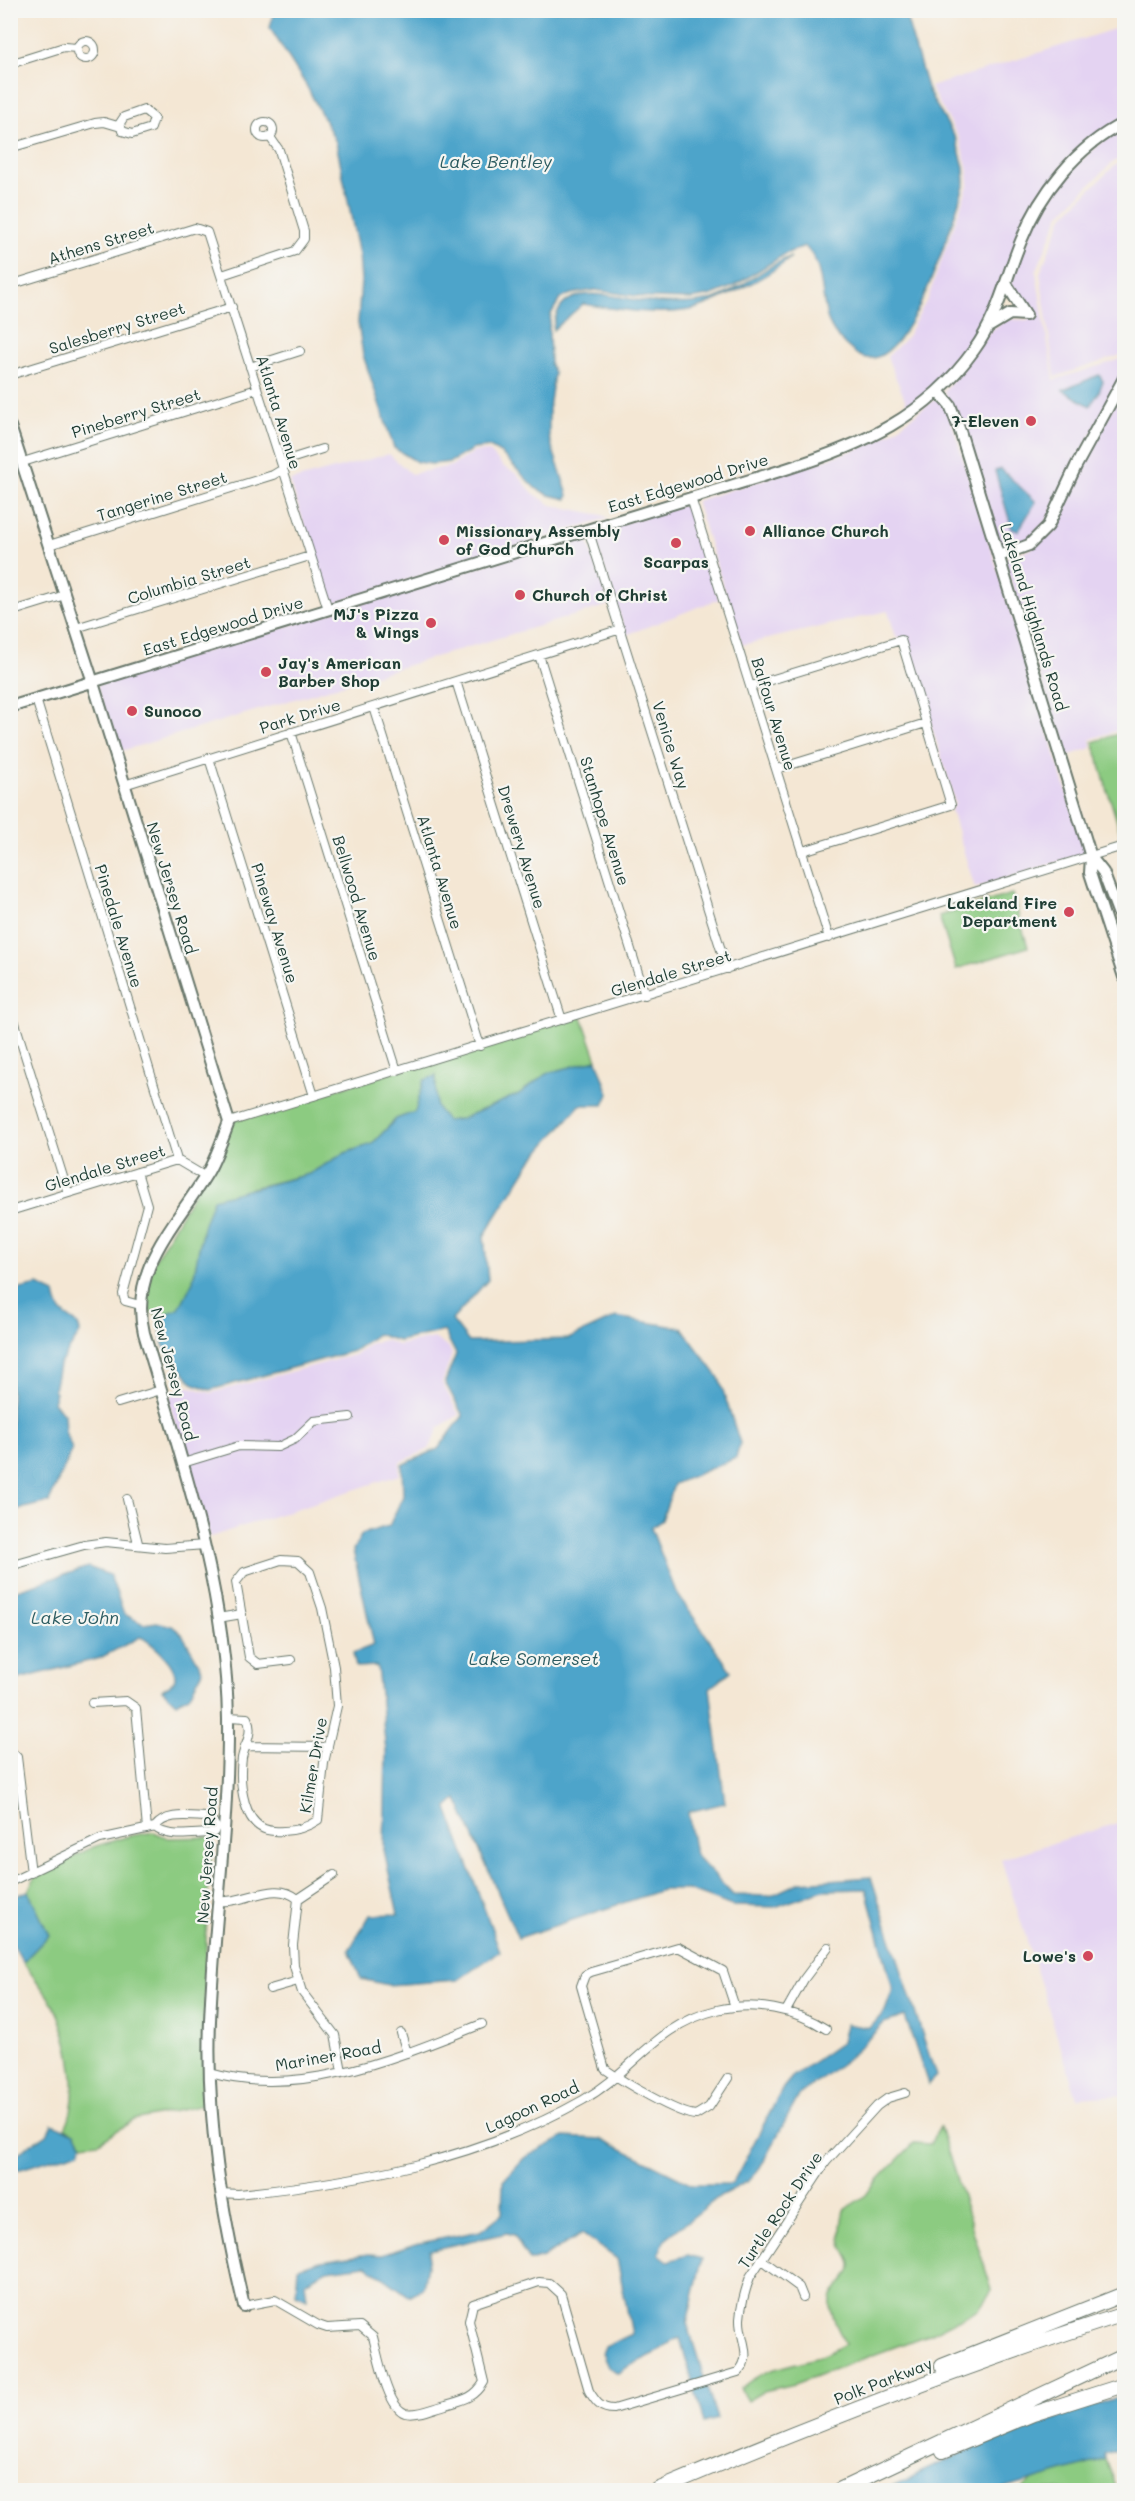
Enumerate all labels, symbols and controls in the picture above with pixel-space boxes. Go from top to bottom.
water label: Lake Bentley [440,149,553,173]
street label: Athens Street [45,216,156,269]
street label: Salesberry Street [46,297,187,358]
street label: Atlanta Avenue [252,352,307,472]
street label: Pineberry Street [69,383,203,442]
place label: 7-Eleven [952,410,1019,431]
marker: 7-Eleven [1024,414,1038,428]
street label: East Edgewood Drive [605,448,771,517]
street label: Tangerine Street [94,466,229,525]
place label: Missionary Assembly of God Church [456,520,620,559]
place label: Alliance Church [762,520,889,541]
street label: Lakeland Highlands Road [996,520,1073,713]
marker: Alliance Church [743,524,757,538]
marker: Missionary Assembly of God Church [437,533,451,547]
marker: Scarpas [669,536,683,550]
street label: Columbia Street [125,551,253,608]
place label: Scarpas [643,551,709,572]
place label: Church of Christ [532,584,668,605]
marker: Church of Christ [513,588,527,602]
street label: East Edgewood Drive [140,591,306,660]
place label: MJ's Pizza & Wings [333,603,419,642]
marker: MJ's Pizza & Wings [424,616,438,630]
place label: Jay's American Barber Shop [278,652,401,691]
street label: Balfour Avenue [747,655,802,773]
marker: Jay's American Barber Shop [259,665,273,679]
street label: Park Drive [257,693,343,738]
street label: Venice Way [648,698,695,791]
place label: Sunoco [144,700,202,721]
marker: Sunoco [125,704,139,718]
street label: Stanhope Avenue [576,754,635,888]
street label: Drewery Avenue [494,783,551,911]
street label: Atlanta Avenue [413,812,468,932]
street label: New Jersey Road [142,819,203,956]
street label: Bellwood Avenue [328,833,387,963]
street label: Pineway Avenue [247,860,304,986]
street label: Pinedale Avenue [91,862,148,990]
place label: Lakeland Fire Department [947,892,1057,931]
marker: Lakeland Fire Department [1062,905,1076,919]
street label: Glendale Street [608,944,734,1001]
street label: Glendale Street [42,1139,168,1196]
street label: New Jersey Road [147,1305,202,1443]
water label: Lake John [31,1605,119,1629]
water label: Lake Somerset [469,1646,599,1670]
street label: Kilmer Drive [294,1715,331,1814]
street label: New Jersey Road [191,1786,222,1924]
place label: Lowe's [1023,1945,1076,1966]
marker: Lowe's [1081,1949,1095,1963]
street label: Mariner Road [273,2036,383,2075]
street label: Lagoon Road [482,2076,582,2137]
street label: Turtle Rock Drive [733,2147,827,2272]
street label: Polk Parkway [831,2352,935,2409]

